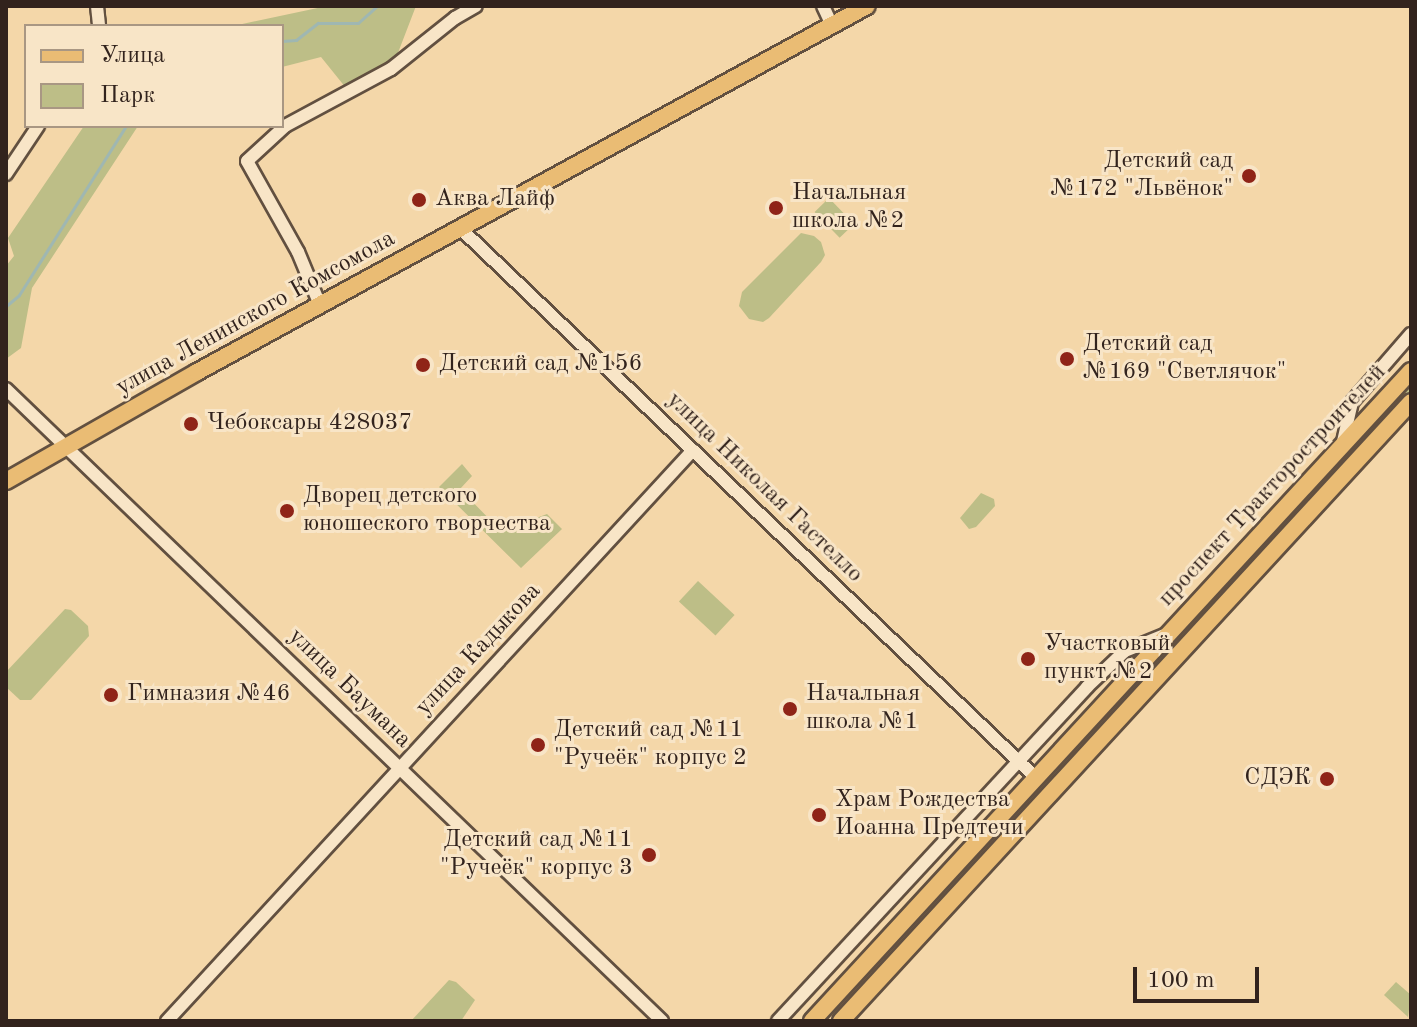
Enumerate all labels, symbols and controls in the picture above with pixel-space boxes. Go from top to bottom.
legend [24,24,284,128]
text: Улица [100,44,165,68]
text: Парк [100,84,155,108]
place label: Детский сад №172 "Львёнок" [1050,148,1233,204]
marker: Детский сад №172 "Львёнок" [1240,167,1258,185]
place label: Начальная школа №2 [792,180,906,236]
place label: Аква Лайф [435,186,555,214]
marker: Аква Лайф [410,191,428,209]
marker: Начальная школа №2 [767,199,785,217]
street label: улица Ленинского Комсомола [111,225,401,403]
place label: Детский сад №169 "Светлячок" [1083,331,1286,387]
marker: Детский сад №169 "Светлячок" [1058,350,1076,368]
place label: Детский сад №156 [439,351,642,379]
marker: Детский сад №156 [414,356,432,374]
street label: проспект Тракторостроителей [1153,359,1393,613]
street label: улица Николая Гастелло [660,387,868,589]
place label: Чебоксары 428037 [207,410,412,438]
marker: Чебоксары 428037 [182,415,200,433]
place label: Дворец детского юношеского творчества [303,483,551,539]
marker: Дворец детского юношеского творчества [278,502,296,520]
street label: улица Кадыкова [410,578,548,722]
street label: улица Баумана [281,623,417,755]
place label: Участковый пункт №2 [1044,631,1170,687]
marker: Участковый пункт №2 [1019,650,1037,668]
place label: Гимназия №46 [127,681,290,709]
place label: Начальная школа №1 [806,681,920,737]
marker: Гимназия №46 [102,686,120,704]
marker: Начальная школа №1 [781,700,799,718]
place label: Детский сад №11 "Ручеёк" корпус 2 [554,717,747,773]
marker: Детский сад №11 "Ручеёк" корпус 2 [529,736,547,754]
place label: СДЭК [1244,765,1311,793]
marker: СДЭК [1318,770,1336,788]
place label: Храм Рождества Иоанна Предтечи [835,787,1024,843]
marker: Храм Рождества Иоанна Предтечи [810,806,828,824]
place label: Детский сад №11 "Ручеёк" корпус 3 [440,827,633,883]
marker: Детский сад №11 "Ручеёк" корпус 3 [640,846,658,864]
scale bar [1137,951,1263,1001]
text: 100 m [1147,969,1215,993]

